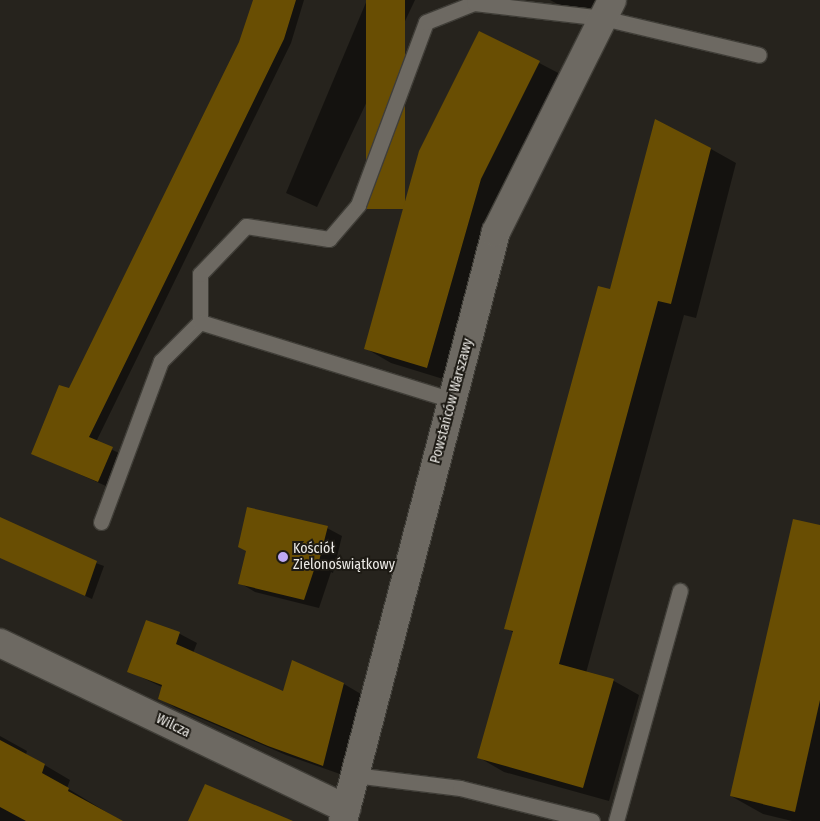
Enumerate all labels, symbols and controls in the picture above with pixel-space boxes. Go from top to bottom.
street label: Powstańców Warszawy [427,337,477,465]
place label: Kościół Zielonoświątkowy [293,541,395,574]
marker: Kościół Zielonoświątkowy [277,551,289,563]
street label: Wilcza [153,711,193,741]

